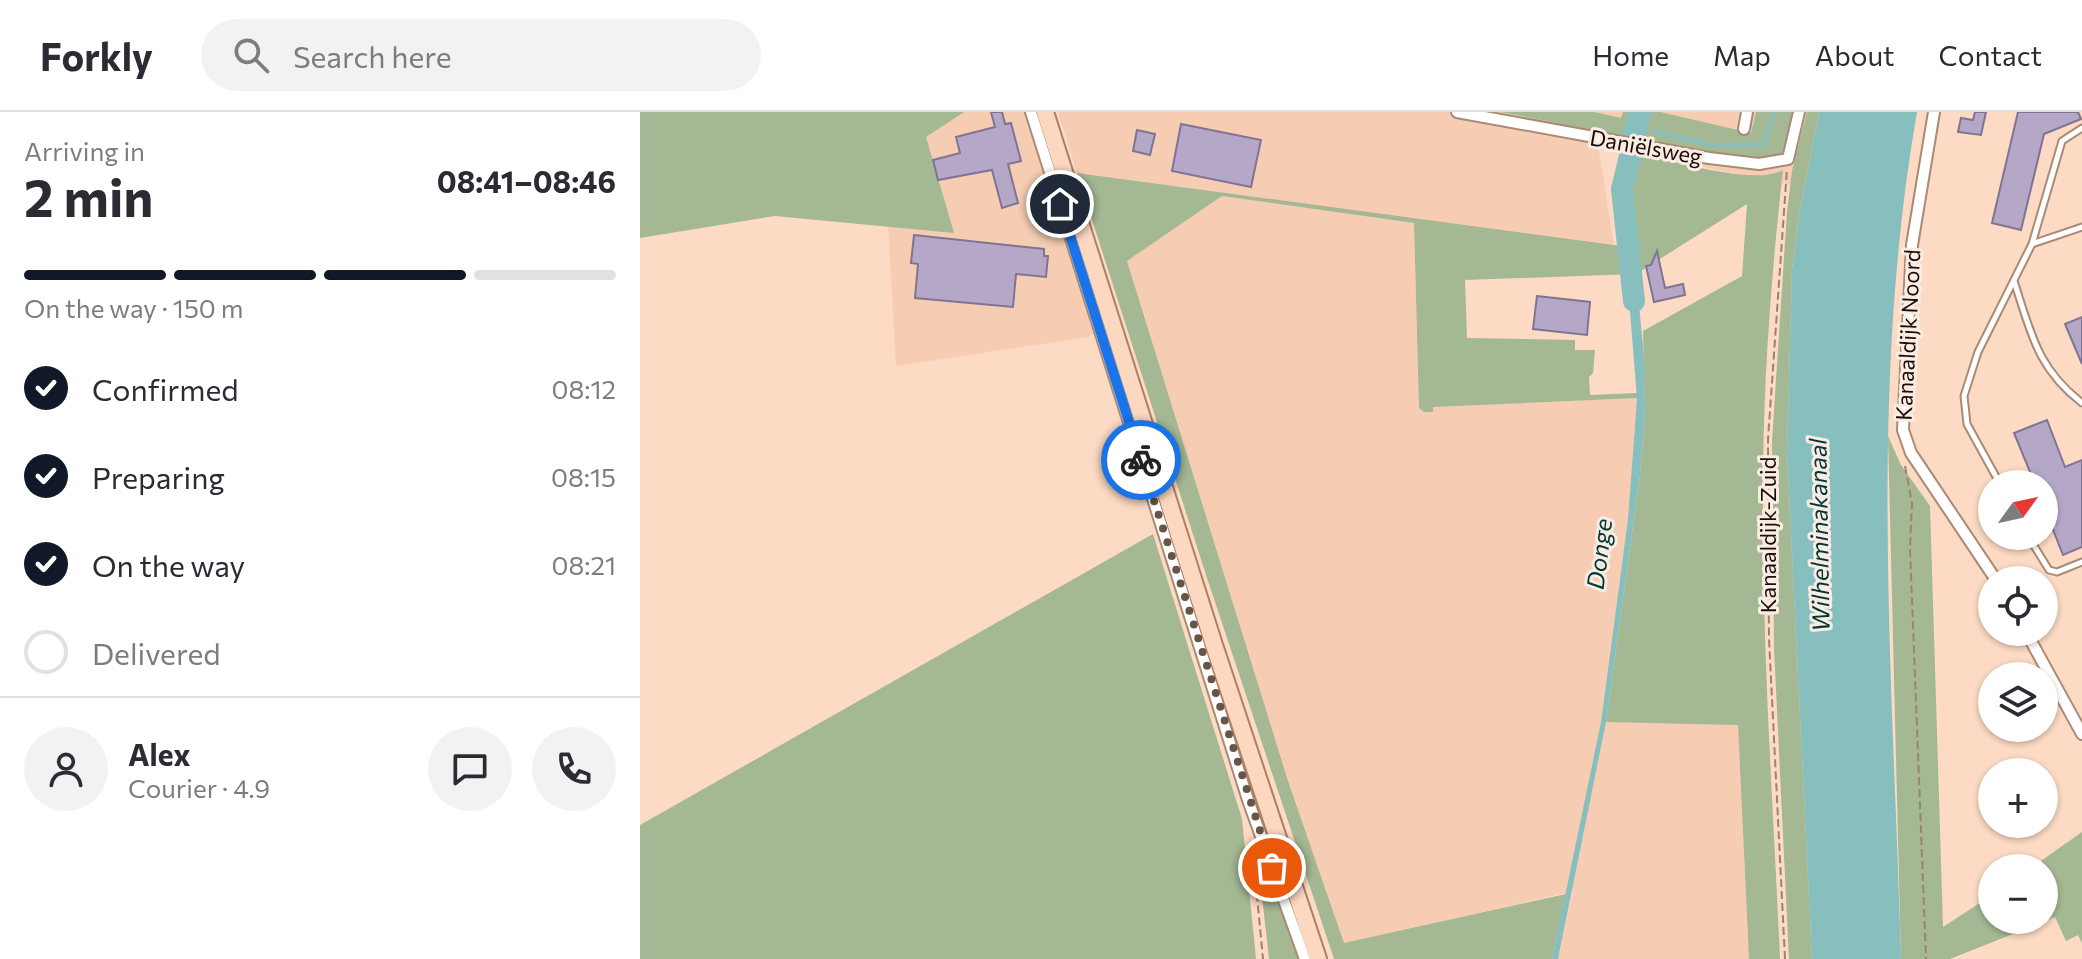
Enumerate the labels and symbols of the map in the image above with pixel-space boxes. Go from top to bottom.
street label: Daniëlsweg [1588,123,1704,170]
pin [1026,170,1094,238]
street label: Kanaaldijk Noord [1890,249,1925,421]
courier [1101,420,1181,500]
water label: Wilhelminakanaal [1802,437,1835,632]
street label: Kanaaldijk-Zuid [1754,457,1781,613]
north arrow [1978,470,2058,550]
water label: Donge [1580,516,1617,591]
pin [1238,834,1306,902]

